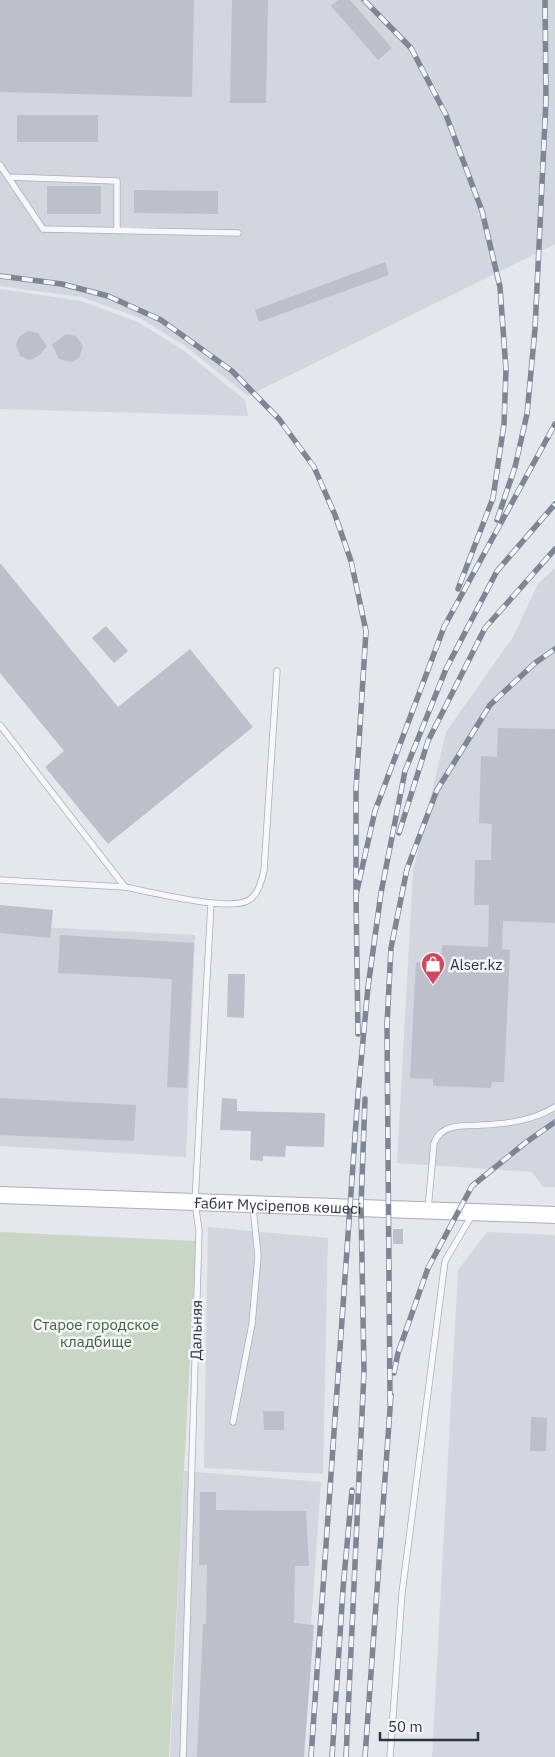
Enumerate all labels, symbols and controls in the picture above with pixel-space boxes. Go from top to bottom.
shop icon: Alser.kz [420,951,446,985]
place label: Alser.kz [450,955,503,974]
street label: Ғабит Мүсірепов көшесі [194,1193,362,1218]
street label: Дальняя [186,1300,206,1360]
park label: Старое городское кладбище [33,1315,159,1351]
scale bar [380,1710,478,1742]
text: 50 m [388,1717,423,1736]

